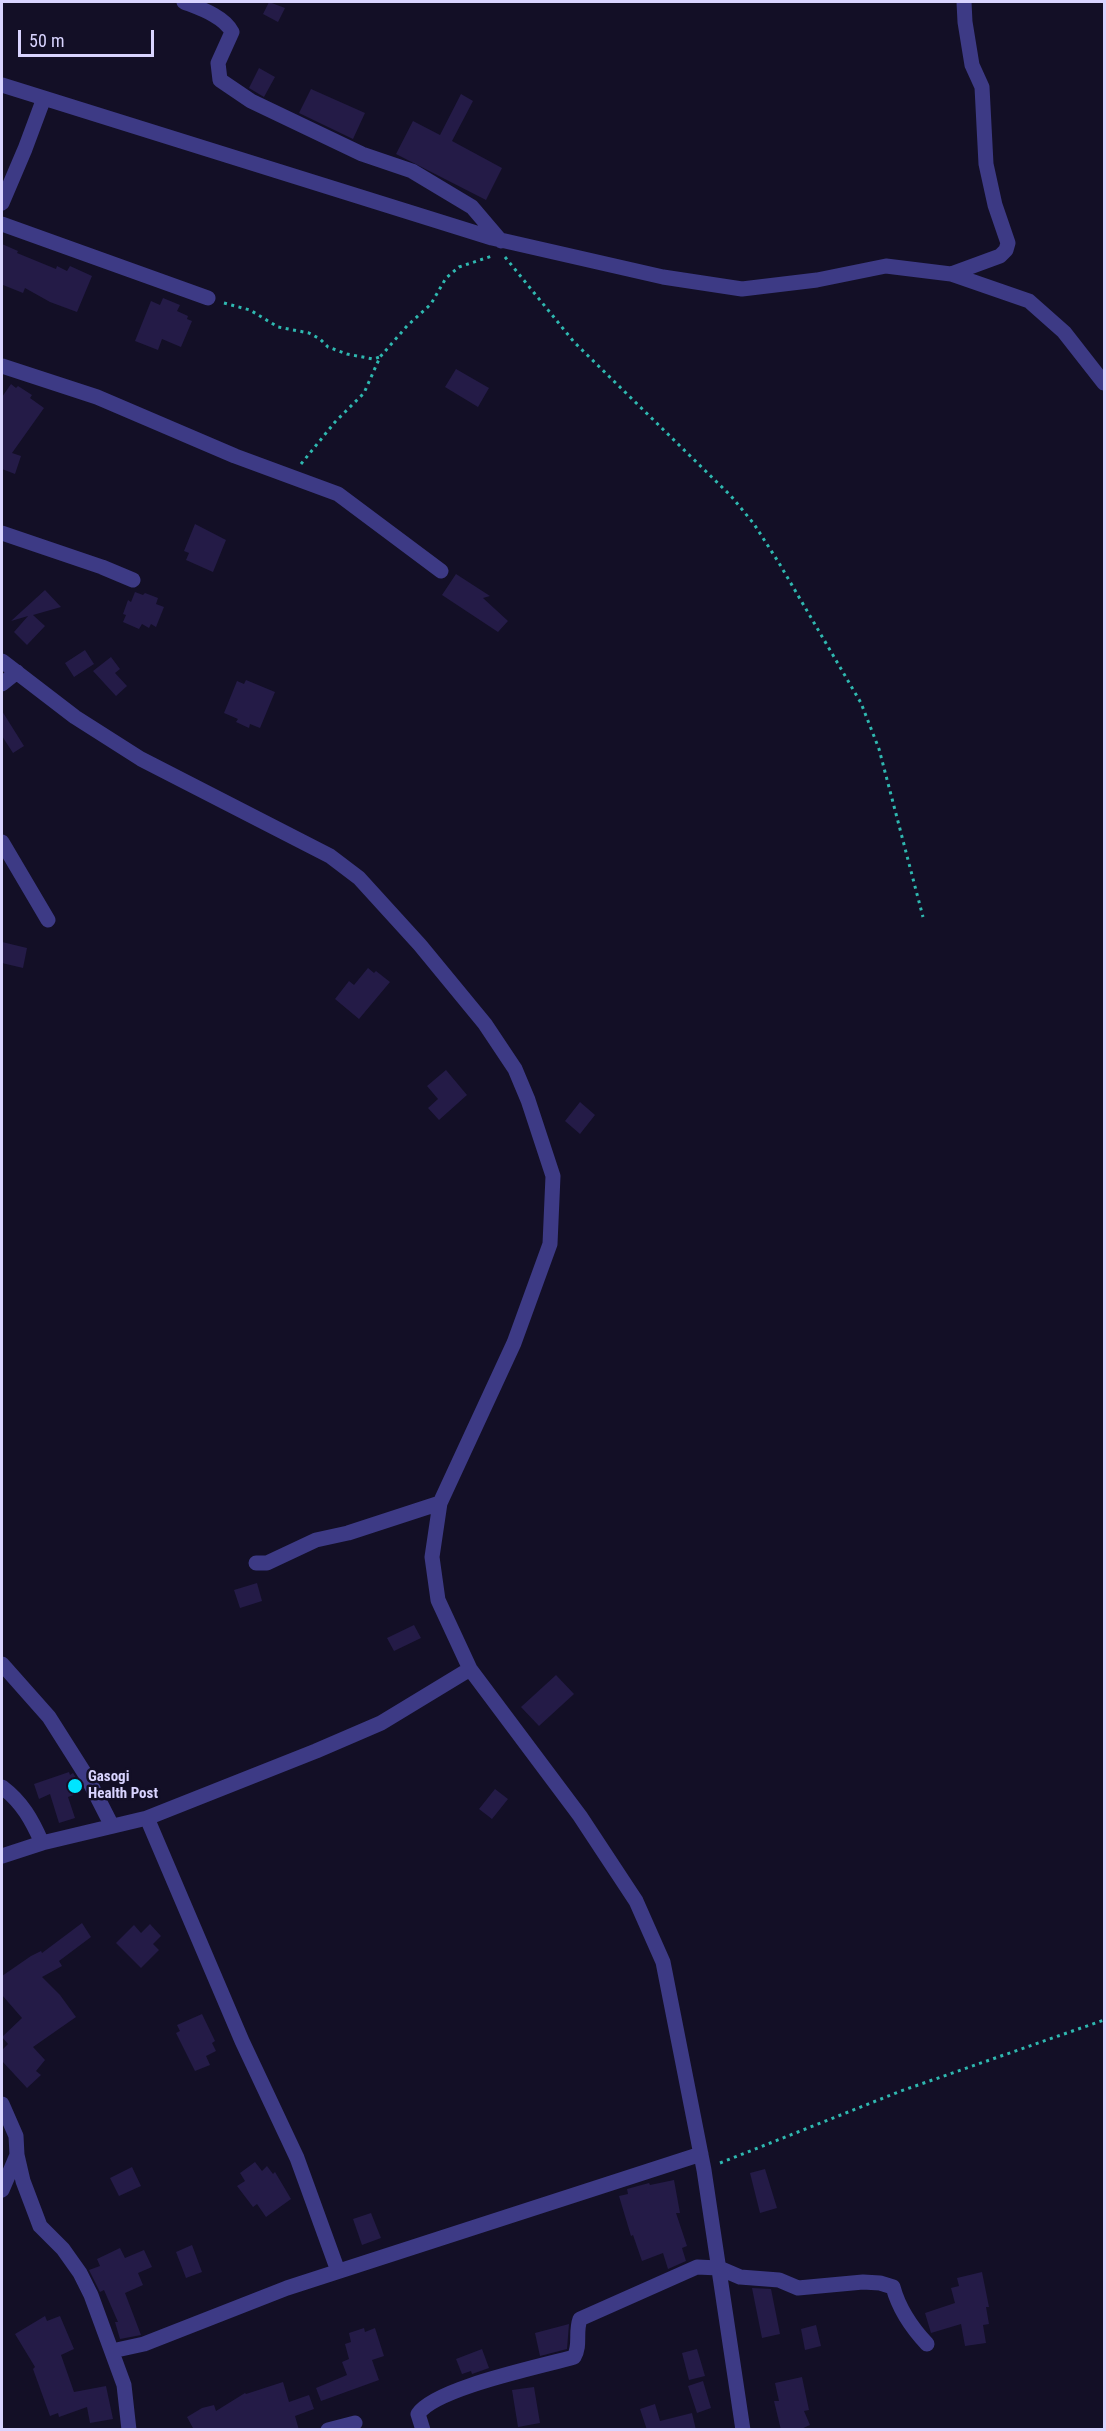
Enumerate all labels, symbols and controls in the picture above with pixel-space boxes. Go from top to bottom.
scale bar [21,18,158,56]
text: 50 m [29,30,64,51]
place label: Gasogi Health Post [88,1768,158,1803]
marker: Gasogi Health Post [66,1777,84,1795]

